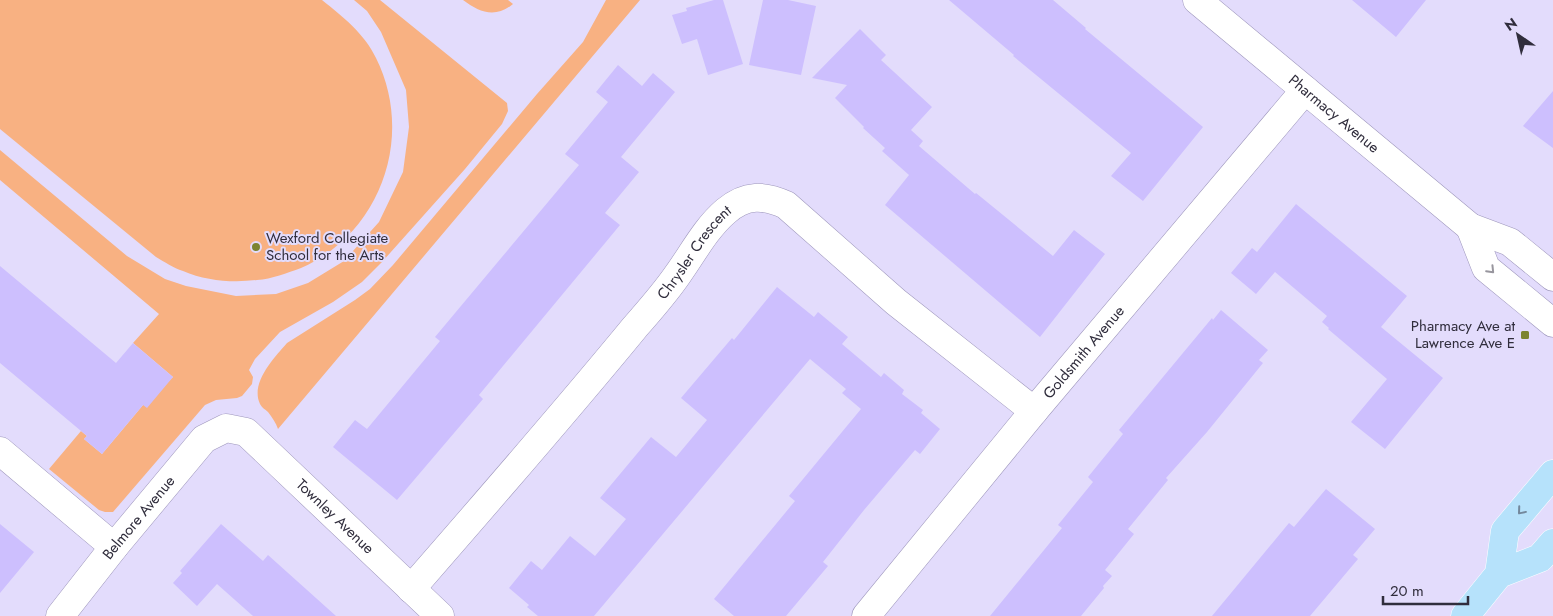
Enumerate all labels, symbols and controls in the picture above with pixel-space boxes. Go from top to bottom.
north arrow [1493,10,1543,60]
text: N [1501,13,1521,36]
street label: Pharmacy Avenue [1284,69,1384,158]
street label: Chrysler Crescent [652,200,736,304]
place label: Wexford Collegiate School for the Arts [266,227,388,266]
marker: Wexford Collegiate School for the Arts [250,241,262,253]
one-way arrow [1485,264,1494,273]
street label: Goldsmith Avenue [1038,300,1130,404]
place label: Pharmacy Ave at Lawrence Ave E [1411,315,1515,354]
marker: Pharmacy Ave at Lawrence Ave E [1519,329,1531,341]
street label: Belmore Avenue [97,471,180,564]
street label: Townley Avenue [291,474,379,559]
one-way arrow [1518,506,1527,515]
scale bar [1383,574,1468,606]
text: 20 m [1390,580,1424,602]

